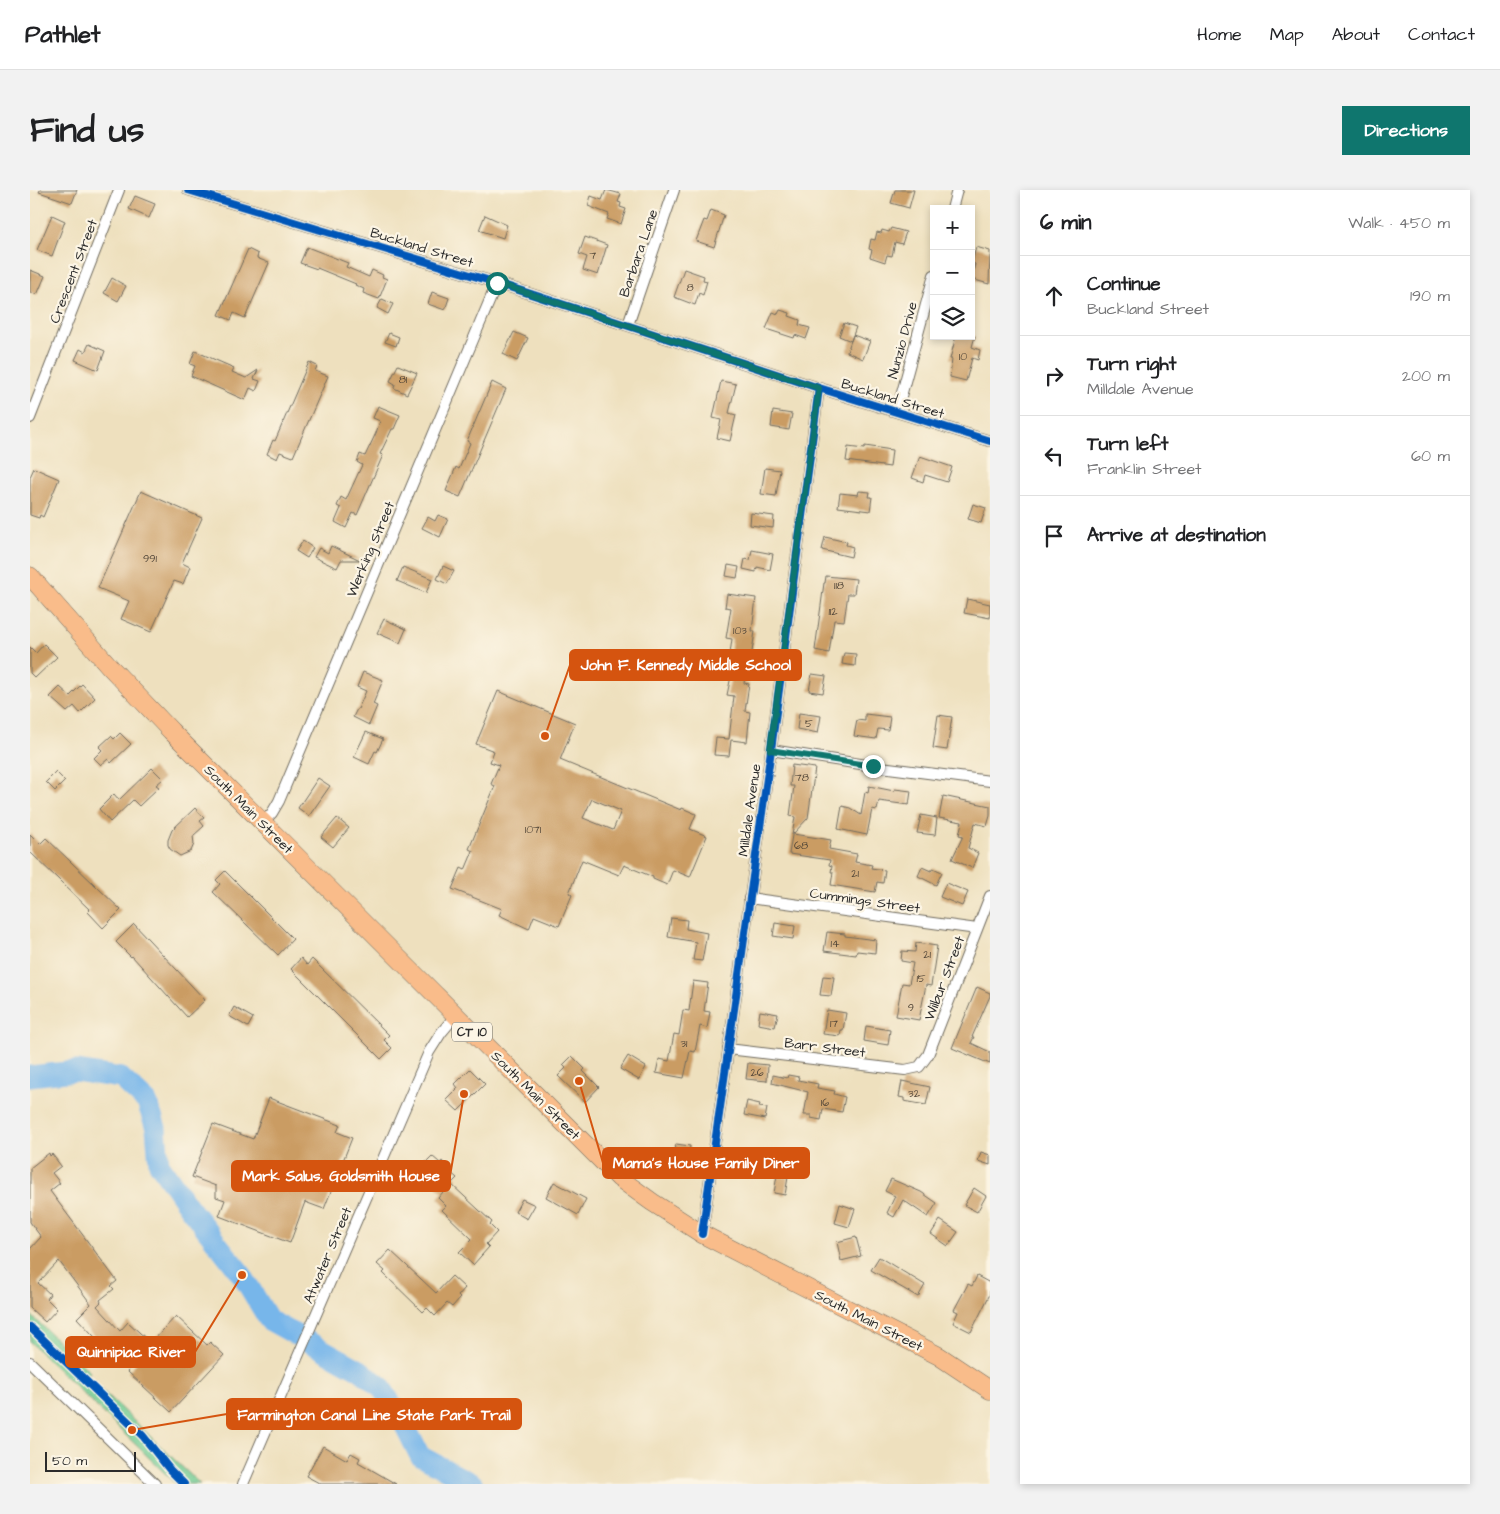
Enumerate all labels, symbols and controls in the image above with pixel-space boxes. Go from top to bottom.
text: Pathlet [25,18,101,52]
text: Home [1197,22,1242,47]
text: Map [1270,22,1304,47]
text: About [1332,22,1380,47]
text: Contact [1408,22,1475,47]
text: Find us [30,106,144,155]
button: Directions [1342,106,1470,155]
map controls [930,205,975,340]
button: + [930,205,975,250]
street label: Barbara Lane [615,206,663,300]
text: 6 min [1040,208,1092,237]
text: Walk · 450 m [1348,212,1450,234]
street label: Crescent Street [45,216,103,326]
street label: Buckland Street [368,223,476,273]
house number: 7 [590,248,597,263]
button: − [930,250,975,295]
text: Continue [1087,271,1161,298]
route start [486,272,509,295]
house number: 8 [686,280,694,295]
icon: ahead [1040,282,1068,310]
text: 190 m [1410,285,1450,307]
button: layers [930,295,975,340]
text: Buckland Street [1087,298,1209,320]
street label: Nunzio Drive [883,299,923,381]
house number: 10 [959,349,967,364]
text: Turn right [1087,351,1176,378]
icon: right [1040,362,1068,390]
text: 200 m [1402,365,1450,387]
house number: 81 [399,372,408,387]
street label: Buckland Street [839,374,947,424]
text: Milldale Avenue [1087,378,1194,400]
text: Turn left [1087,431,1168,458]
icon: left [1040,442,1068,470]
text: 60 m [1411,445,1450,467]
text: Franklin Street [1087,458,1202,480]
street label: Werking Street [342,498,400,600]
icon: arrive [1040,522,1068,550]
text: Arrive at destination [1087,522,1266,549]
house number: 991 [143,551,158,566]
house number: 118 [834,578,844,593]
house number: 112 [828,604,838,619]
house number: 103 [733,623,747,638]
callout: John F. Kennedy Middle School [570,650,801,680]
text: John F. Kennedy Middle School [580,655,792,677]
house number: 5 [805,716,813,731]
route end [862,755,885,778]
street label: South Main Street [199,761,298,859]
street label: Milldale Avenue [734,762,766,858]
house number: 78 [795,770,809,785]
house number: 1071 [525,822,542,837]
house number: 68 [794,838,808,853]
house number: 21 [851,866,859,881]
street label: Cummings Street [809,883,922,919]
street label: Wilbur Street [920,933,970,1023]
house number: 14 [831,936,840,951]
house number: 21 [923,947,931,962]
house number: 15 [916,971,926,986]
house number: 9 [908,1000,914,1015]
house number: 17 [830,1016,838,1031]
road number: CT 10 [452,1022,492,1042]
street label: Barr Street [783,1033,867,1063]
house number: 31 [680,1036,688,1051]
street label: South Main Street [486,1047,585,1145]
house number: 26 [750,1065,764,1080]
house number: 32 [908,1086,921,1101]
house number: 16 [821,1095,829,1110]
callout: Mama's House Family Diner [603,1148,809,1178]
text: Mama's House Family Diner [613,1153,800,1175]
callout: Mark Salus, Goldsmith House [232,1161,450,1191]
text: Mark Salus, Goldsmith House [242,1166,440,1187]
street label: Atwater Street [299,1204,357,1307]
street label: South Main Street [811,1285,926,1357]
callout: Quinnipiac River [66,1337,195,1367]
text: Quinnipiac River [77,1342,186,1363]
callout: Farmington Canal Line State Park Trail [227,1399,521,1429]
text: Farmington Canal Line State Park Trail [237,1405,511,1428]
scale bar [45,1449,136,1472]
text: 50 m [52,1451,87,1471]

